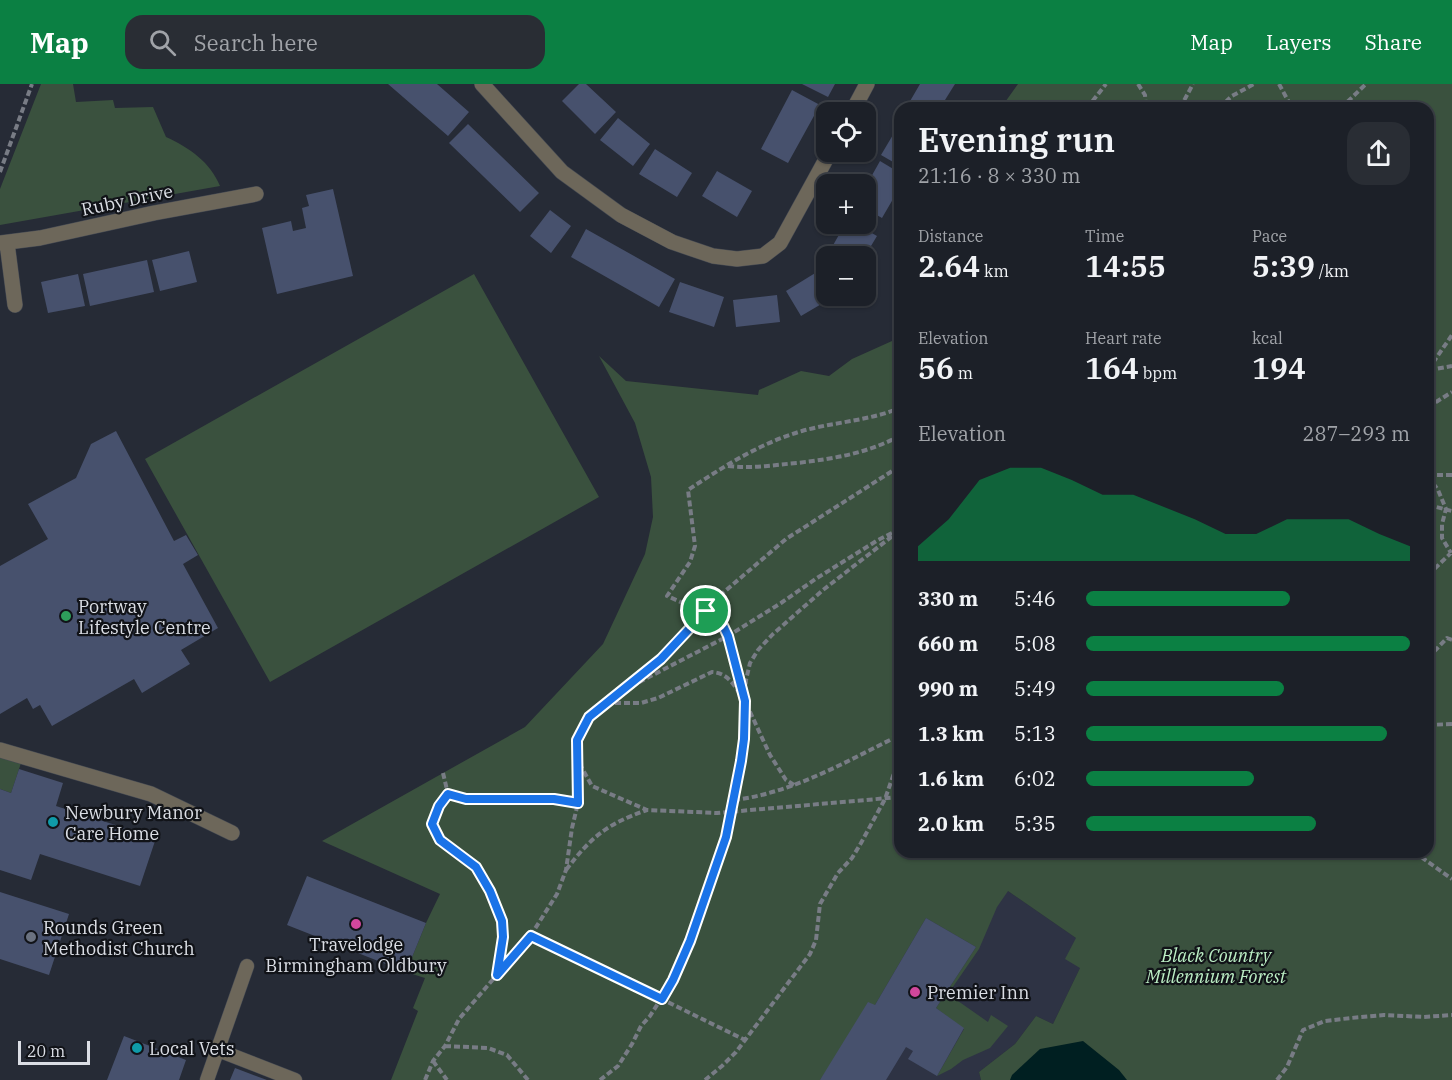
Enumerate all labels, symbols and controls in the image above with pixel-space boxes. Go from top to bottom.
search box [125,15,545,69]
text: Map [30,24,89,61]
icon: search [146,26,179,59]
text: Search here [194,28,318,57]
text: Map [1190,28,1233,56]
text: Layers [1266,28,1332,56]
text: Share [1365,28,1422,56]
map controls [816,102,876,306]
button: locate [816,102,876,162]
text: Evening run [918,118,1115,161]
button: share [1347,122,1410,185]
text: 21:16 · 8 × 330 m [918,162,1081,189]
button: + [816,174,876,234]
street label: Ruby Drive [79,179,175,221]
text: Distance [918,226,983,246]
text: Time [1085,226,1124,246]
text: Pace [1252,226,1287,246]
button: − [816,246,876,306]
text: 2.64 [918,246,980,285]
text: 14:55 [1085,246,1166,285]
text: 5:39 [1252,246,1315,285]
text: km [980,261,1009,281]
text: /km [1315,261,1349,281]
text: Elevation [918,328,988,348]
text: Heart rate [1085,328,1162,348]
text: kcal [1252,328,1283,348]
text: 56 [918,348,954,387]
text: 164 [1085,348,1139,387]
text: 194 [1252,348,1306,387]
text: m [954,363,973,383]
text: bpm [1139,363,1177,383]
text: Elevation [918,420,1006,447]
text: 287–293 m [1303,420,1410,447]
pin [680,585,731,636]
text: 330 m [918,585,978,612]
text: 5:46 [1014,585,1056,612]
icon: arrive [689,594,722,627]
place label: Portway Lifestyle Centre [78,595,211,639]
marker: Portway Lifestyle Centre [59,609,73,623]
text: 660 m [918,630,978,657]
text: 5:08 [1014,630,1056,657]
text: 990 m [918,675,978,702]
text: 5:49 [1014,675,1056,702]
text: 1.3 km [918,720,984,747]
text: 5:13 [1014,720,1056,747]
text: 1.6 km [918,765,984,792]
text: 6:02 [1014,765,1056,792]
place label: Newbury Manor Care Home [65,801,202,845]
text: 2.0 km [918,810,984,837]
text: 5:35 [1014,810,1056,837]
marker: Newbury Manor Care Home [46,815,60,829]
place label: Rounds Green Methodist Church [43,916,195,960]
marker: Travelodge Birmingham Oldbury [349,917,363,931]
marker: Rounds Green Methodist Church [24,930,38,944]
place label: Travelodge Birmingham Oldbury [265,933,447,977]
park label: Black Country Millennium Forest [1145,944,1287,988]
place label: Premier Inn [927,981,1030,1004]
marker: Premier Inn [908,985,922,999]
place label: Local Vets [149,1037,234,1060]
scale bar [18,1038,90,1066]
text: 20 m [27,1041,65,1061]
marker: Local Vets [130,1041,144,1055]

